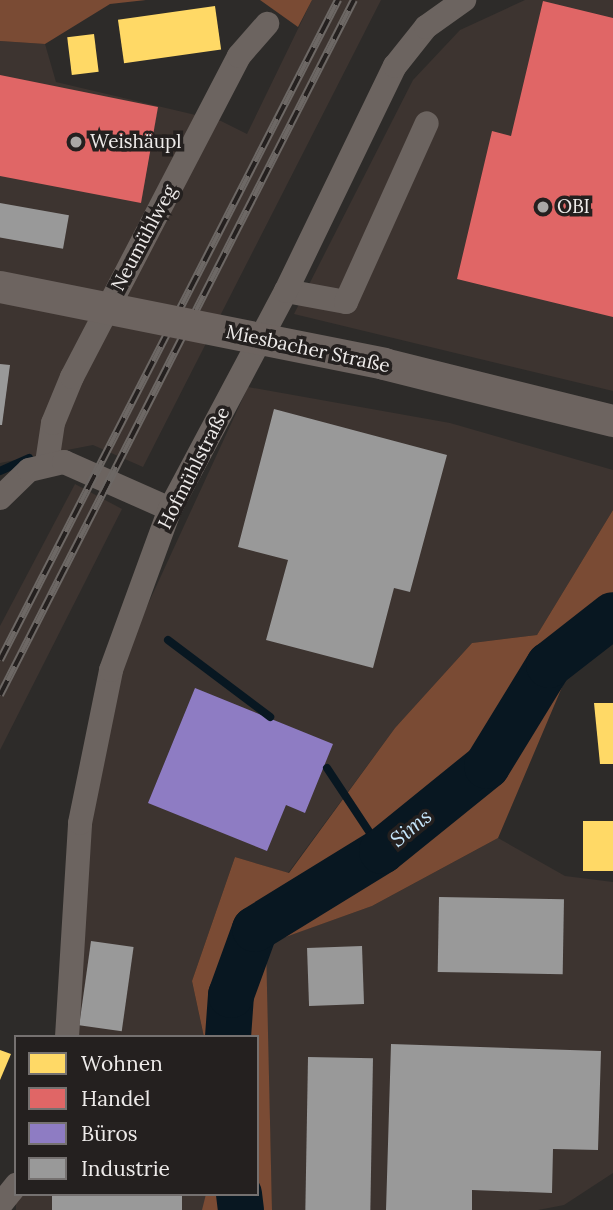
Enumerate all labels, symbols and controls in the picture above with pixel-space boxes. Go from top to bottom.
place label: Weishäupl [90,131,182,153]
marker: Weishäupl [68,134,84,150]
street label: Neumühlweg [107,181,181,295]
place label: OBI [557,196,590,218]
marker: OBI [535,199,551,215]
street label: Miesbacher Straße [224,320,392,378]
street label: Hofmühlstraße [153,403,235,533]
water label: Sims [385,804,437,852]
legend [14,1035,259,1196]
text: Wohnen [81,1050,163,1077]
text: Handel [81,1085,150,1112]
text: Büros [81,1120,137,1147]
text: Industrie [81,1155,170,1182]

